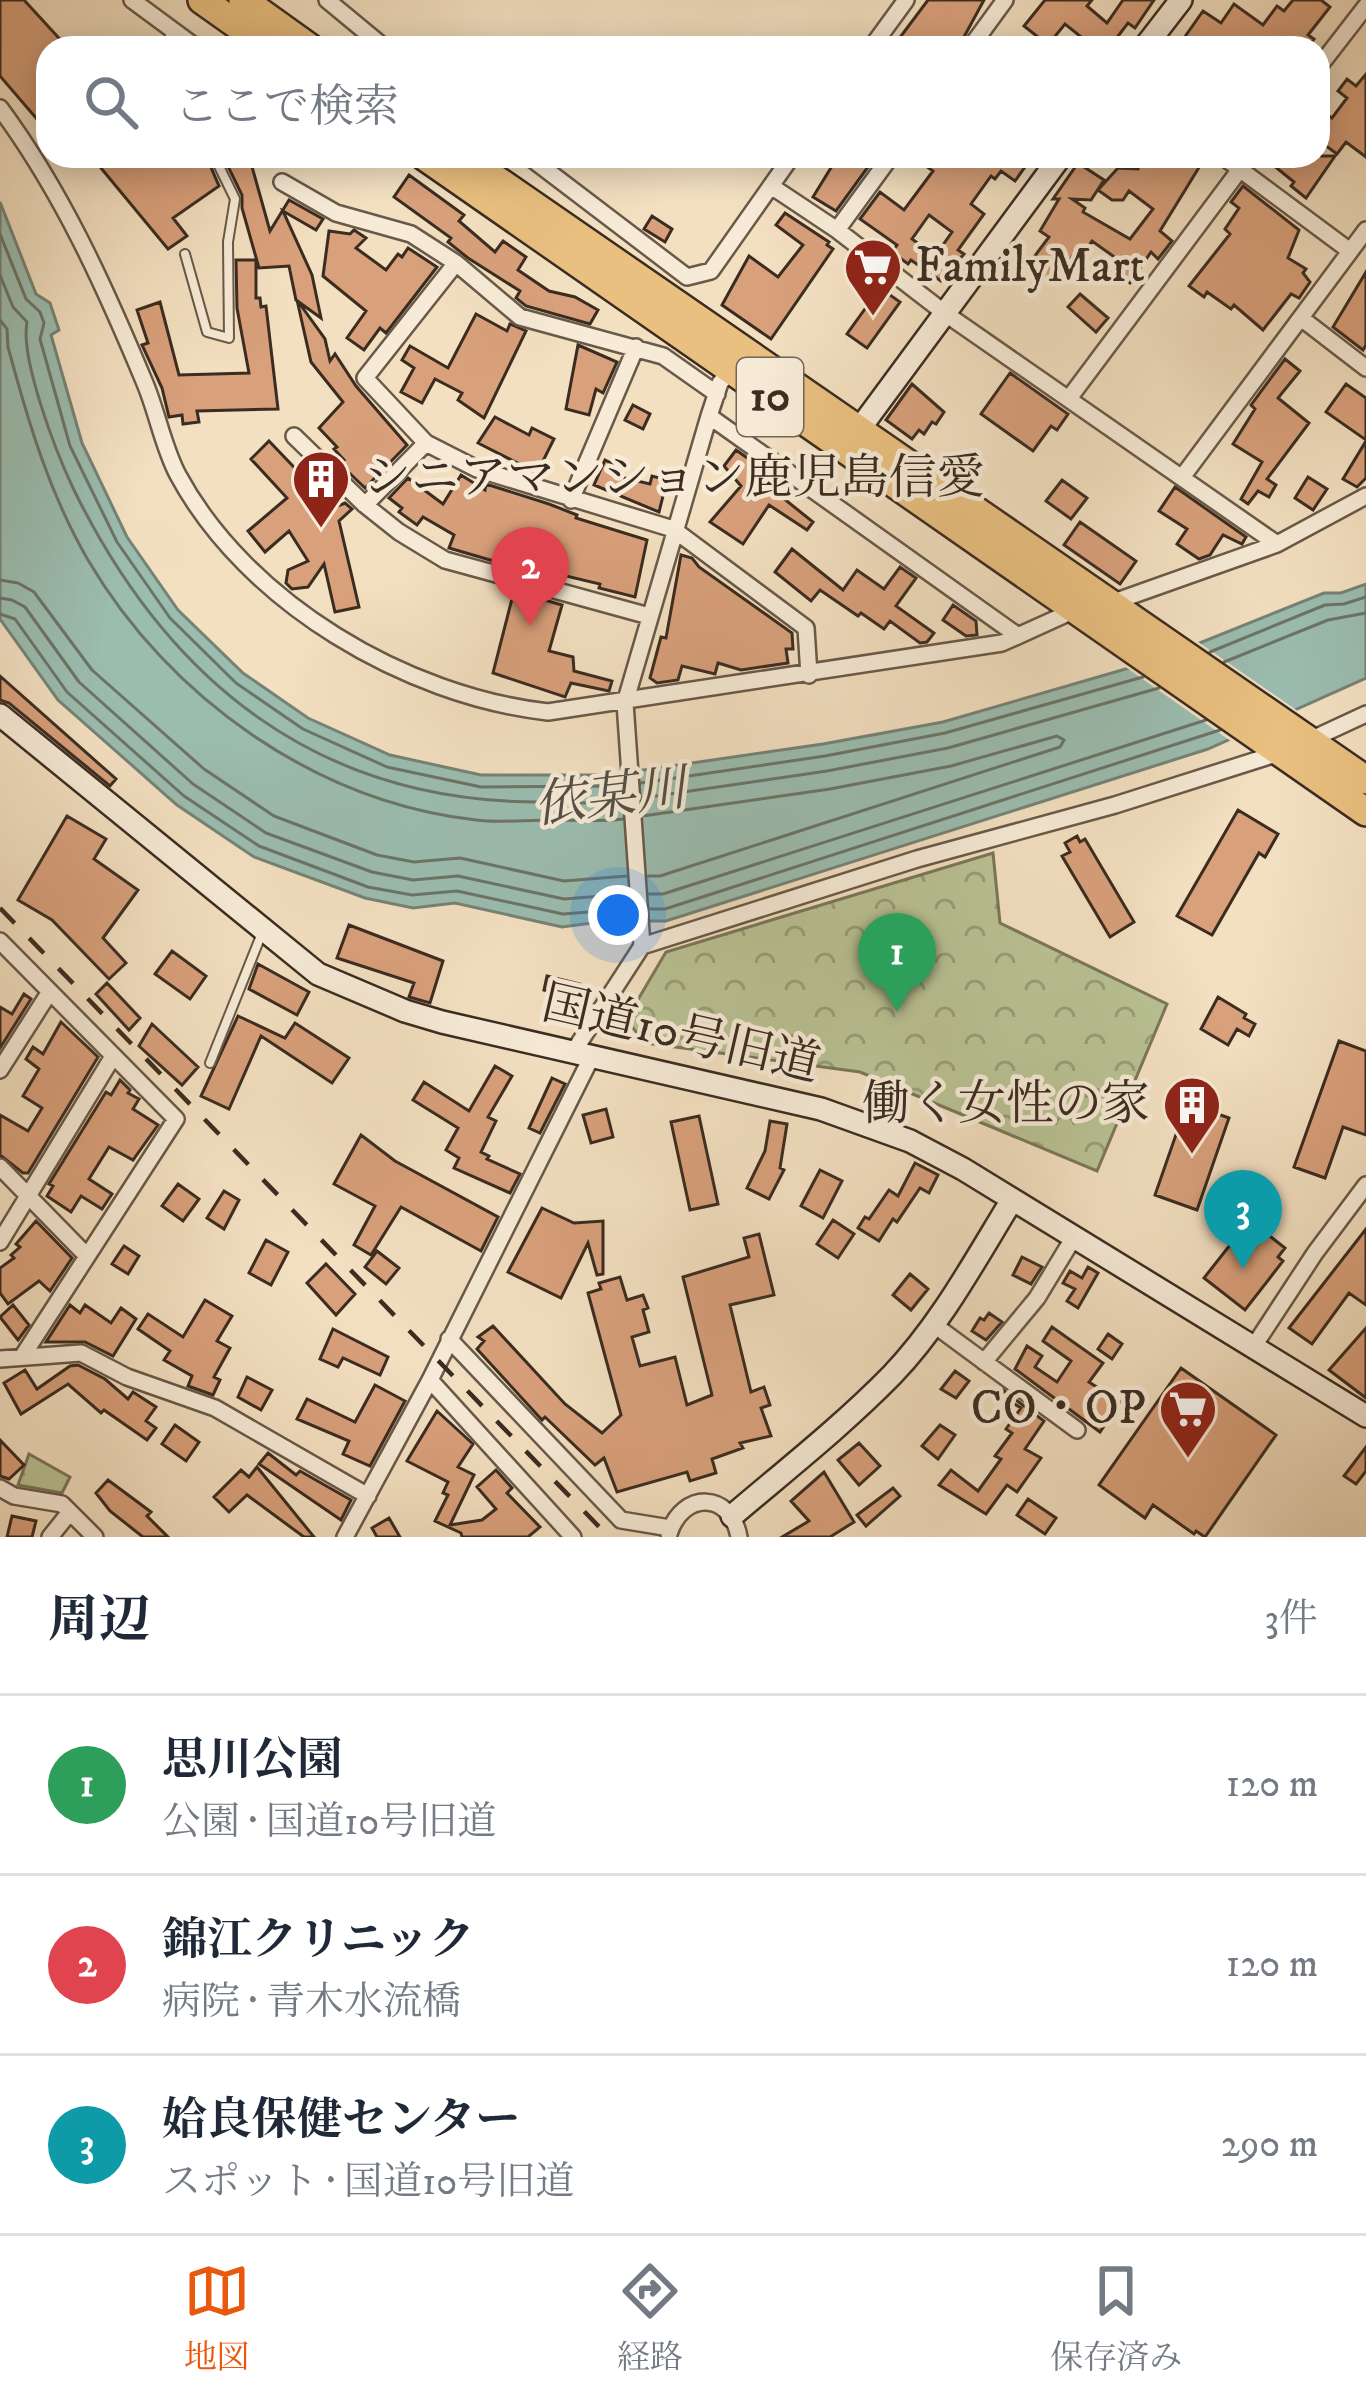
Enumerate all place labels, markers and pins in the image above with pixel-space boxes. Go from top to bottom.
supermarket icon: FamilyMart [842,236,904,318]
place label: FamilyMart [915,237,1145,297]
building icon: シニアマンション鹿児島信愛 [290,448,352,530]
place label: シニアマンション鹿児島信愛 [363,449,985,509]
pin: 2 [491,527,569,626]
pin: 1 [858,913,936,1012]
building icon: 働く女性の家 [1161,1074,1223,1156]
place label: 働く女性の家 [862,1075,1150,1135]
pin: 3 [1204,1170,1282,1269]
supermarket icon: CO・OP [1157,1378,1219,1460]
place label: CO・OP [971,1379,1146,1439]

